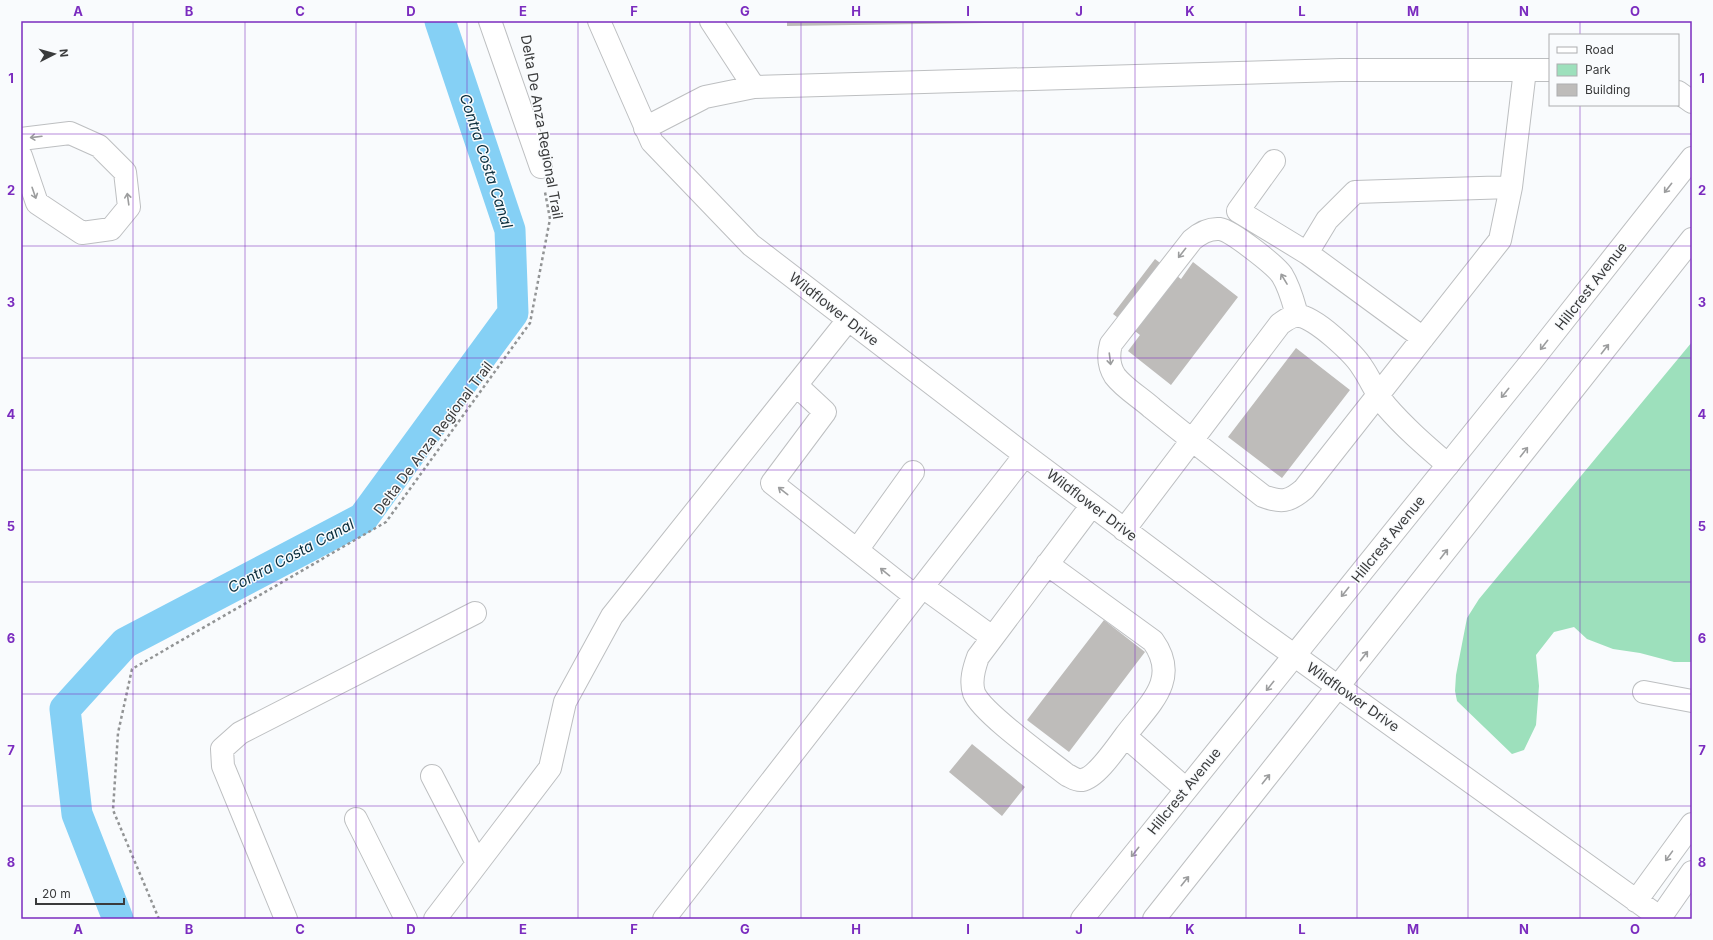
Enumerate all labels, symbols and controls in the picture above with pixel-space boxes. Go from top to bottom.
text: A [73,3,83,19]
text: B [185,3,194,19]
text: C [295,3,305,19]
text: D [406,3,416,19]
text: E [519,3,527,19]
text: F [630,3,638,19]
text: G [740,3,750,19]
text: H [851,3,861,19]
text: I [966,3,970,19]
text: J [1075,3,1083,19]
text: K [1185,3,1195,19]
text: L [1298,3,1306,19]
text: M [1407,3,1419,19]
text: N [1519,3,1529,19]
text: O [1630,3,1640,19]
street label: Delta De Anza Regional Trail [518,33,567,220]
north arrow [34,34,74,74]
legend [1549,34,1679,106]
text: Road [1585,42,1614,57]
text: N [57,48,71,58]
text: Park [1585,62,1611,77]
text: 1 [8,70,14,86]
text: 1 [1699,70,1705,86]
text: Building [1585,82,1630,97]
water label: Contra Costa Canal [456,91,517,231]
one-way arrow [30,133,43,141]
text: 2 [7,182,15,198]
text: 2 [1698,182,1706,198]
one-way arrow [1663,183,1672,194]
one-way arrow [30,187,38,199]
one-way arrow [124,193,132,206]
street label: Hillcrest Avenue [1551,238,1630,333]
one-way arrow [1178,248,1186,259]
street label: Wildflower Drive [786,268,883,349]
one-way arrow [1280,274,1288,285]
text: 3 [7,294,15,310]
text: 3 [1698,294,1706,310]
one-way arrow [1540,340,1548,351]
one-way arrow [1600,344,1609,355]
one-way arrow [1106,352,1113,365]
street label: Delta De Anza Regional Trail [370,358,496,517]
one-way arrow [1501,388,1510,399]
text: 4 [7,406,16,422]
text: 4 [1698,406,1707,422]
one-way arrow [1520,446,1529,457]
street label: Wildflower Drive [1044,465,1141,544]
one-way arrow [777,487,788,495]
street label: Hillcrest Avenue [1347,492,1428,586]
water label: Contra Costa Canal [224,514,358,597]
text: 5 [7,518,15,534]
text: 5 [1698,518,1706,534]
one-way arrow [1440,548,1448,559]
one-way arrow [879,567,890,576]
one-way arrow [1340,587,1349,598]
text: 6 [7,630,15,646]
text: 6 [1698,630,1706,646]
one-way arrow [1359,650,1368,661]
street label: Wildflower Drive [1304,658,1403,735]
one-way arrow [1265,680,1274,691]
text: 7 [7,742,15,758]
text: 7 [1698,742,1706,758]
street label: Hillcrest Avenue [1143,744,1224,838]
one-way arrow [1261,774,1270,784]
one-way arrow [1131,847,1140,858]
one-way arrow [1665,850,1673,861]
text: 8 [7,854,15,870]
text: 8 [1698,854,1706,870]
one-way arrow [1181,875,1189,886]
scale bar [36,880,124,906]
text: 20 m [42,886,71,901]
text: A [73,921,83,937]
text: B [185,921,194,937]
text: C [295,921,305,937]
text: D [406,921,416,937]
text: E [519,921,527,937]
text: F [630,921,638,937]
text: G [740,921,750,937]
text: H [851,921,861,937]
text: I [966,921,970,937]
text: J [1075,921,1083,937]
text: K [1185,921,1195,937]
text: L [1298,921,1306,937]
text: M [1407,921,1419,937]
text: N [1519,921,1529,937]
text: O [1630,921,1640,937]

